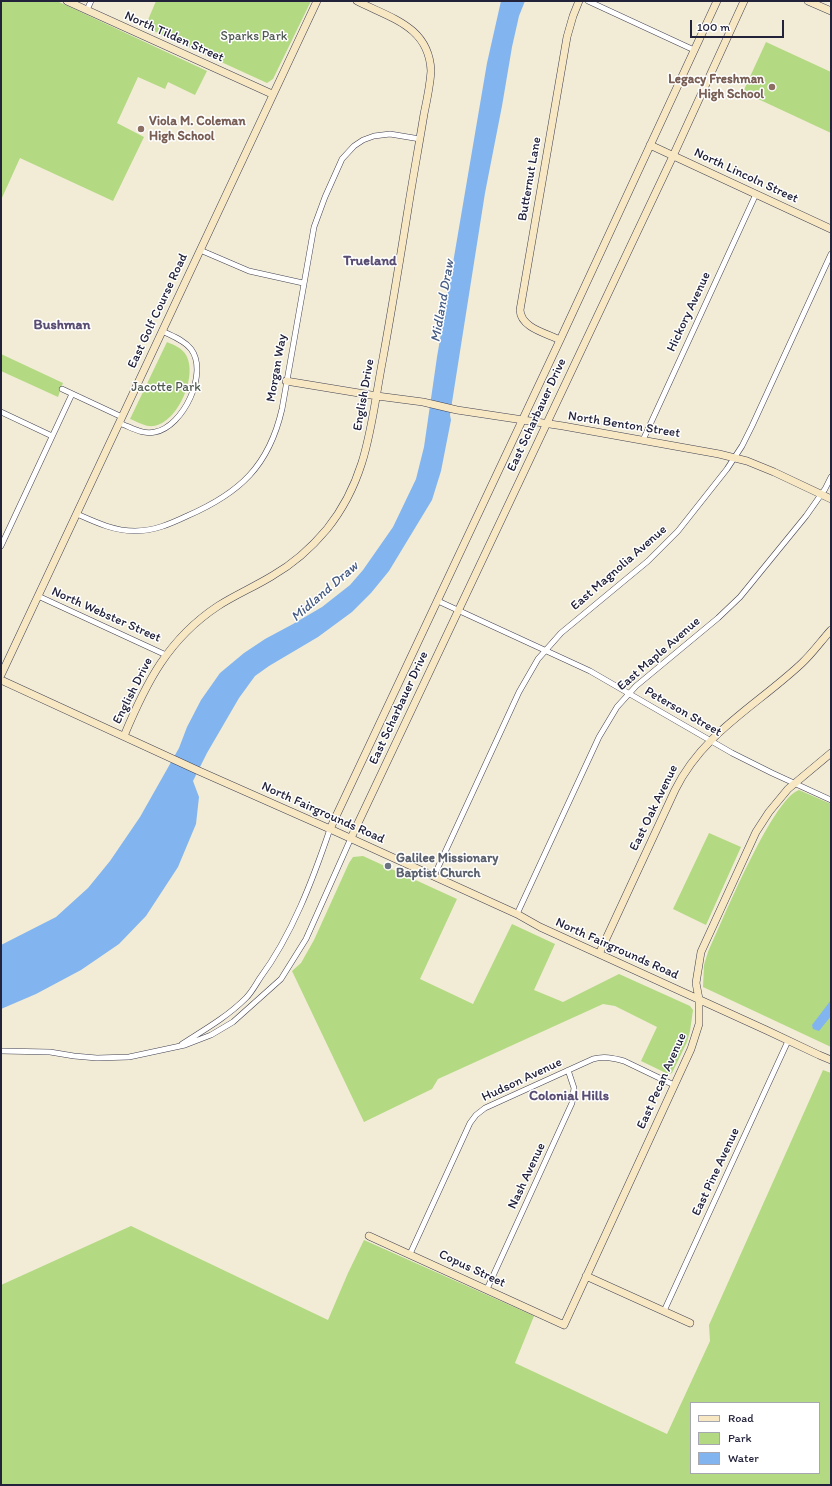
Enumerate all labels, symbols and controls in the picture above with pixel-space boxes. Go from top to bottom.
street label: North Tilden Street [122,8,226,66]
scale bar [692,12,786,38]
text: 100 m [697,20,730,34]
park label: Sparks Park [221,29,287,45]
place label: Legacy Freshman High School [668,72,764,103]
marker: Legacy Freshman High School [767,82,777,92]
place label: Viola M. Coleman High School [149,114,246,145]
marker: Viola M. Coleman High School [136,124,146,134]
street label: Butternut Lane [515,136,545,222]
street label: North Lincoln Street [691,145,801,207]
street label: East Golf Course Road [125,251,191,371]
district label: Trueland [343,253,397,269]
water label: Midland Draw [427,258,459,344]
street label: Hickory Avenue [664,270,714,354]
district label: Bushman [34,317,90,333]
street label: Morgan Way [263,333,291,403]
street label: East Scharbauer Drive [504,356,570,474]
street label: English Drive [350,358,378,432]
park label: Jacotte Park [131,380,201,396]
street label: North Benton Street [567,408,681,442]
street label: East Magnolia Avenue [568,522,670,614]
water label: Midland Draw [288,558,362,626]
street label: North Webster Street [49,584,163,646]
street label: East Maple Avenue [614,614,704,694]
street label: East Scharbauer Drive [366,649,432,767]
street label: English Drive [110,655,156,727]
street label: Peterson Street [642,684,724,740]
street label: East Oak Avenue [626,762,682,854]
street label: North Fairgrounds Road [259,779,387,847]
place label: Galilee Missionary Baptist Church [396,851,498,882]
marker: Galilee Missionary Baptist Church [383,861,393,871]
street label: North Fairgrounds Road [553,915,681,983]
street label: East Pecan Avenue [634,1030,690,1132]
street label: Hudson Avenue [479,1055,565,1105]
district label: Colonial Hills [529,1088,609,1104]
street label: East Pine Avenue [689,1125,743,1219]
street label: Nash Avenue [505,1140,549,1212]
street label: Copus Street [436,1247,508,1291]
legend [690,1402,820,1474]
text: Road [728,1411,754,1425]
text: Park [728,1431,752,1445]
text: Water [728,1451,759,1465]

